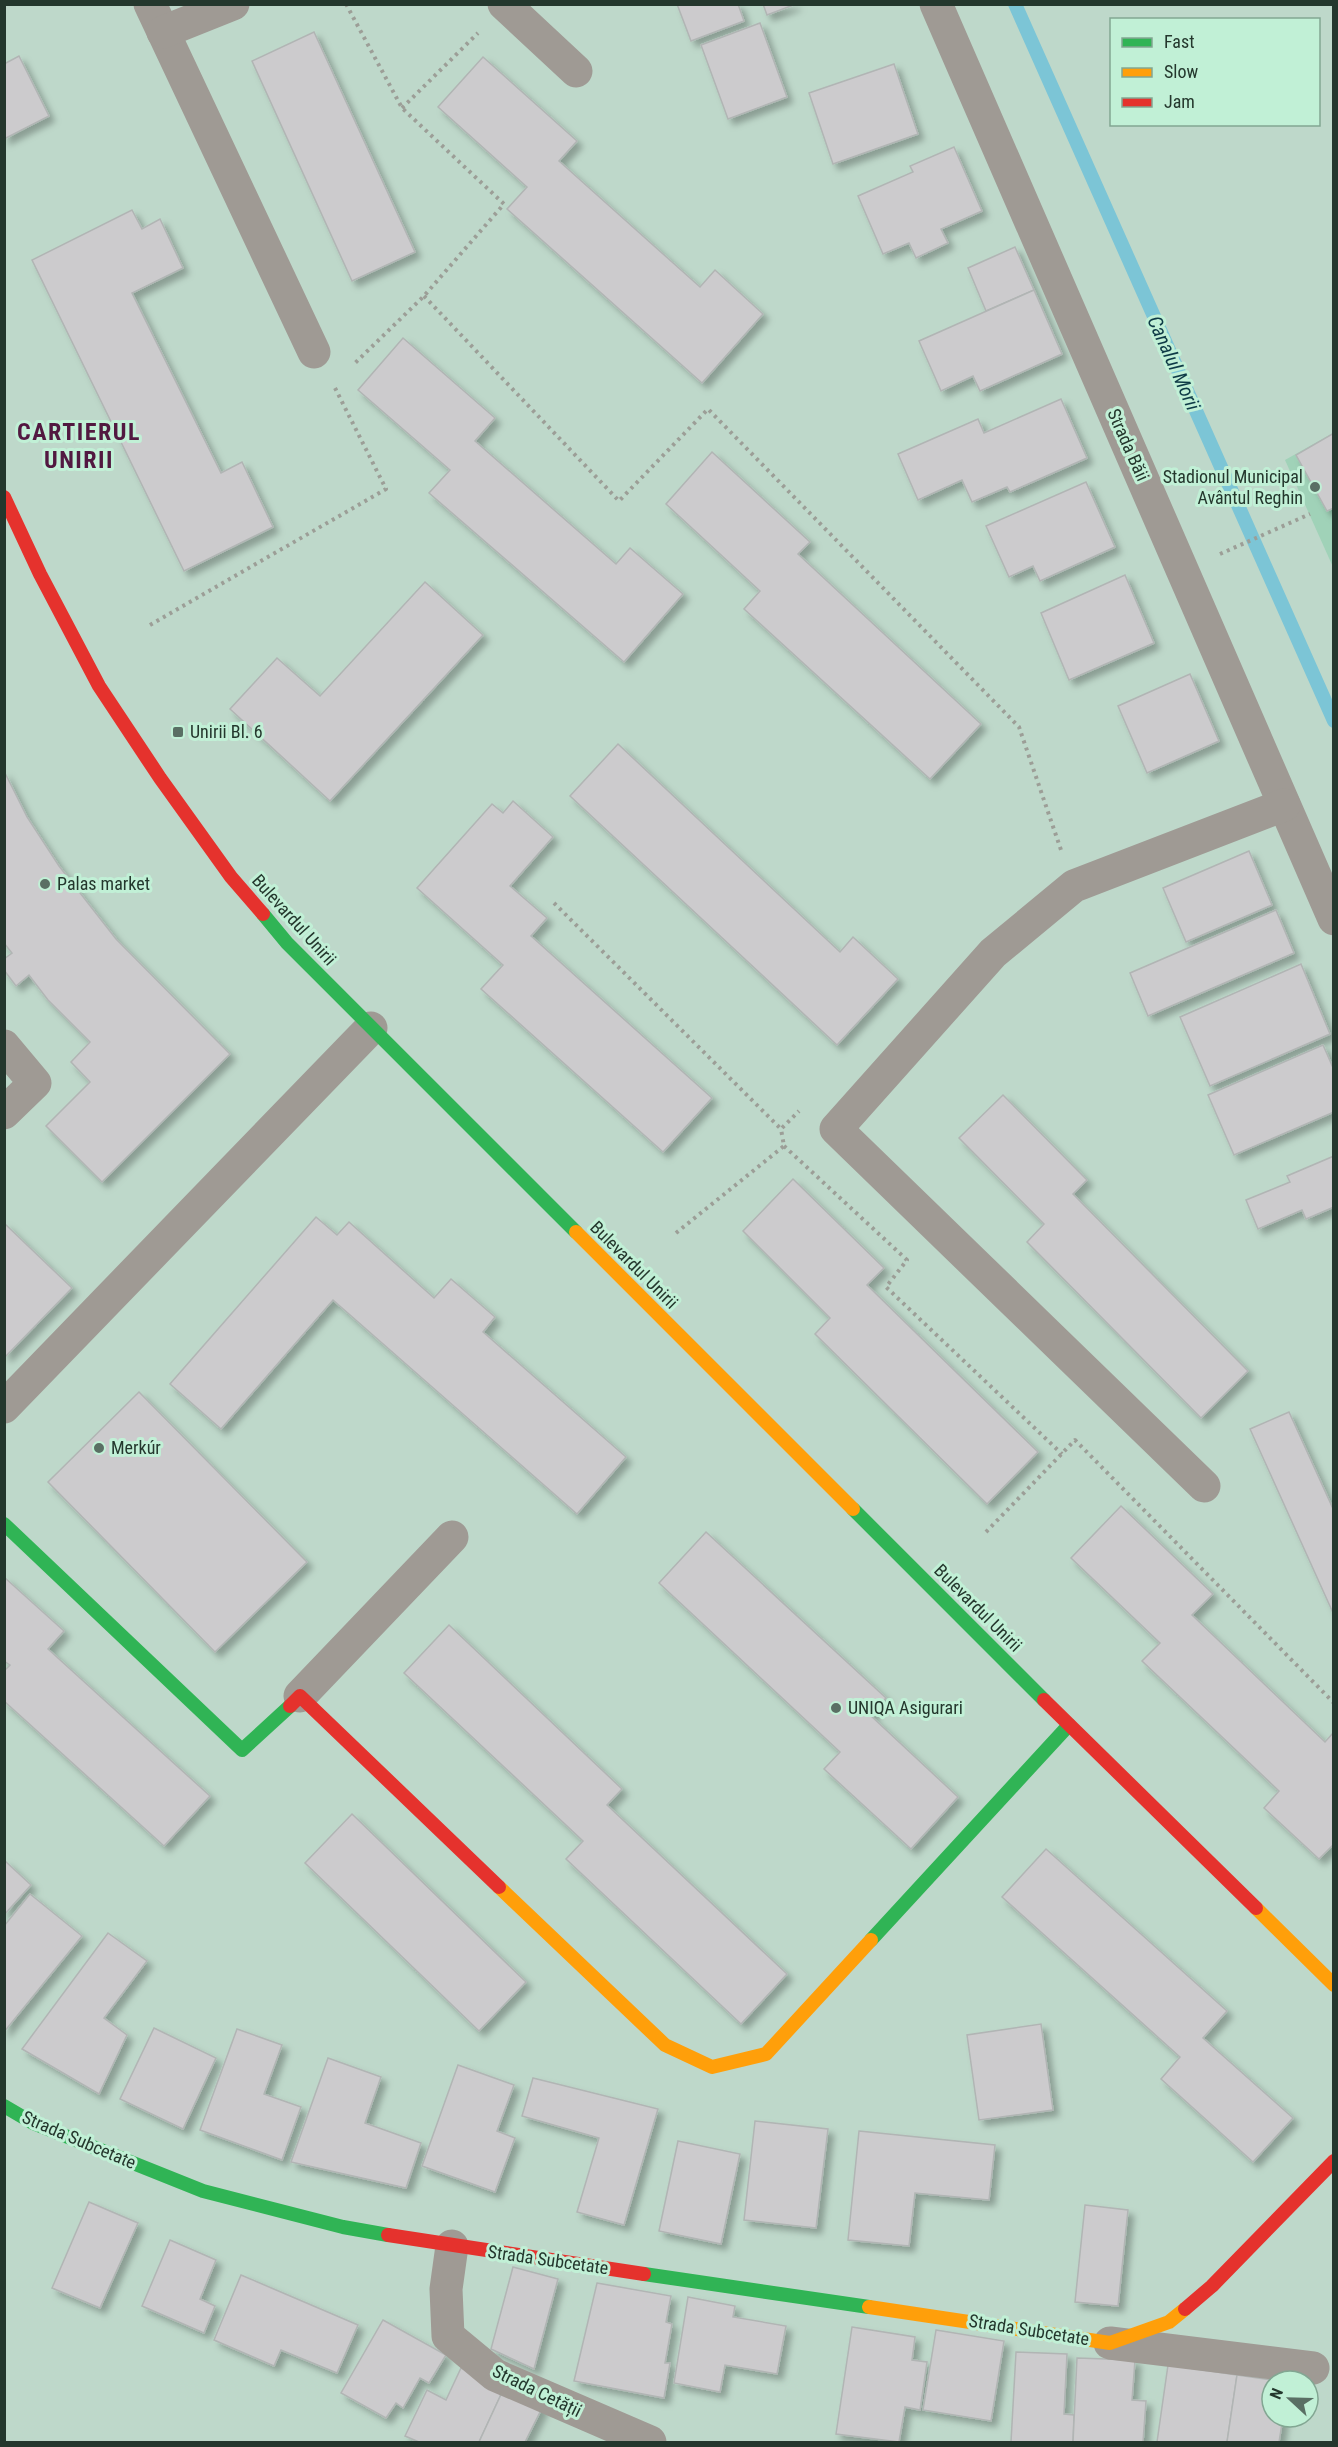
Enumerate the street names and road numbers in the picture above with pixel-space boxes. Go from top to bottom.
street label: Strada Băii [1103,405,1154,484]
street label: Bulevardul Unirii [248,870,341,969]
street label: Bulevardul Unirii [586,1217,682,1313]
street label: Bulevardul Unirii [930,1560,1026,1656]
street label: Strada Subcetate [19,2106,139,2173]
street label: Strada Subcetate [486,2241,610,2278]
street label: Strada Subcetate [967,2310,1091,2349]
street label: Strada Cetății [489,2360,585,2422]

